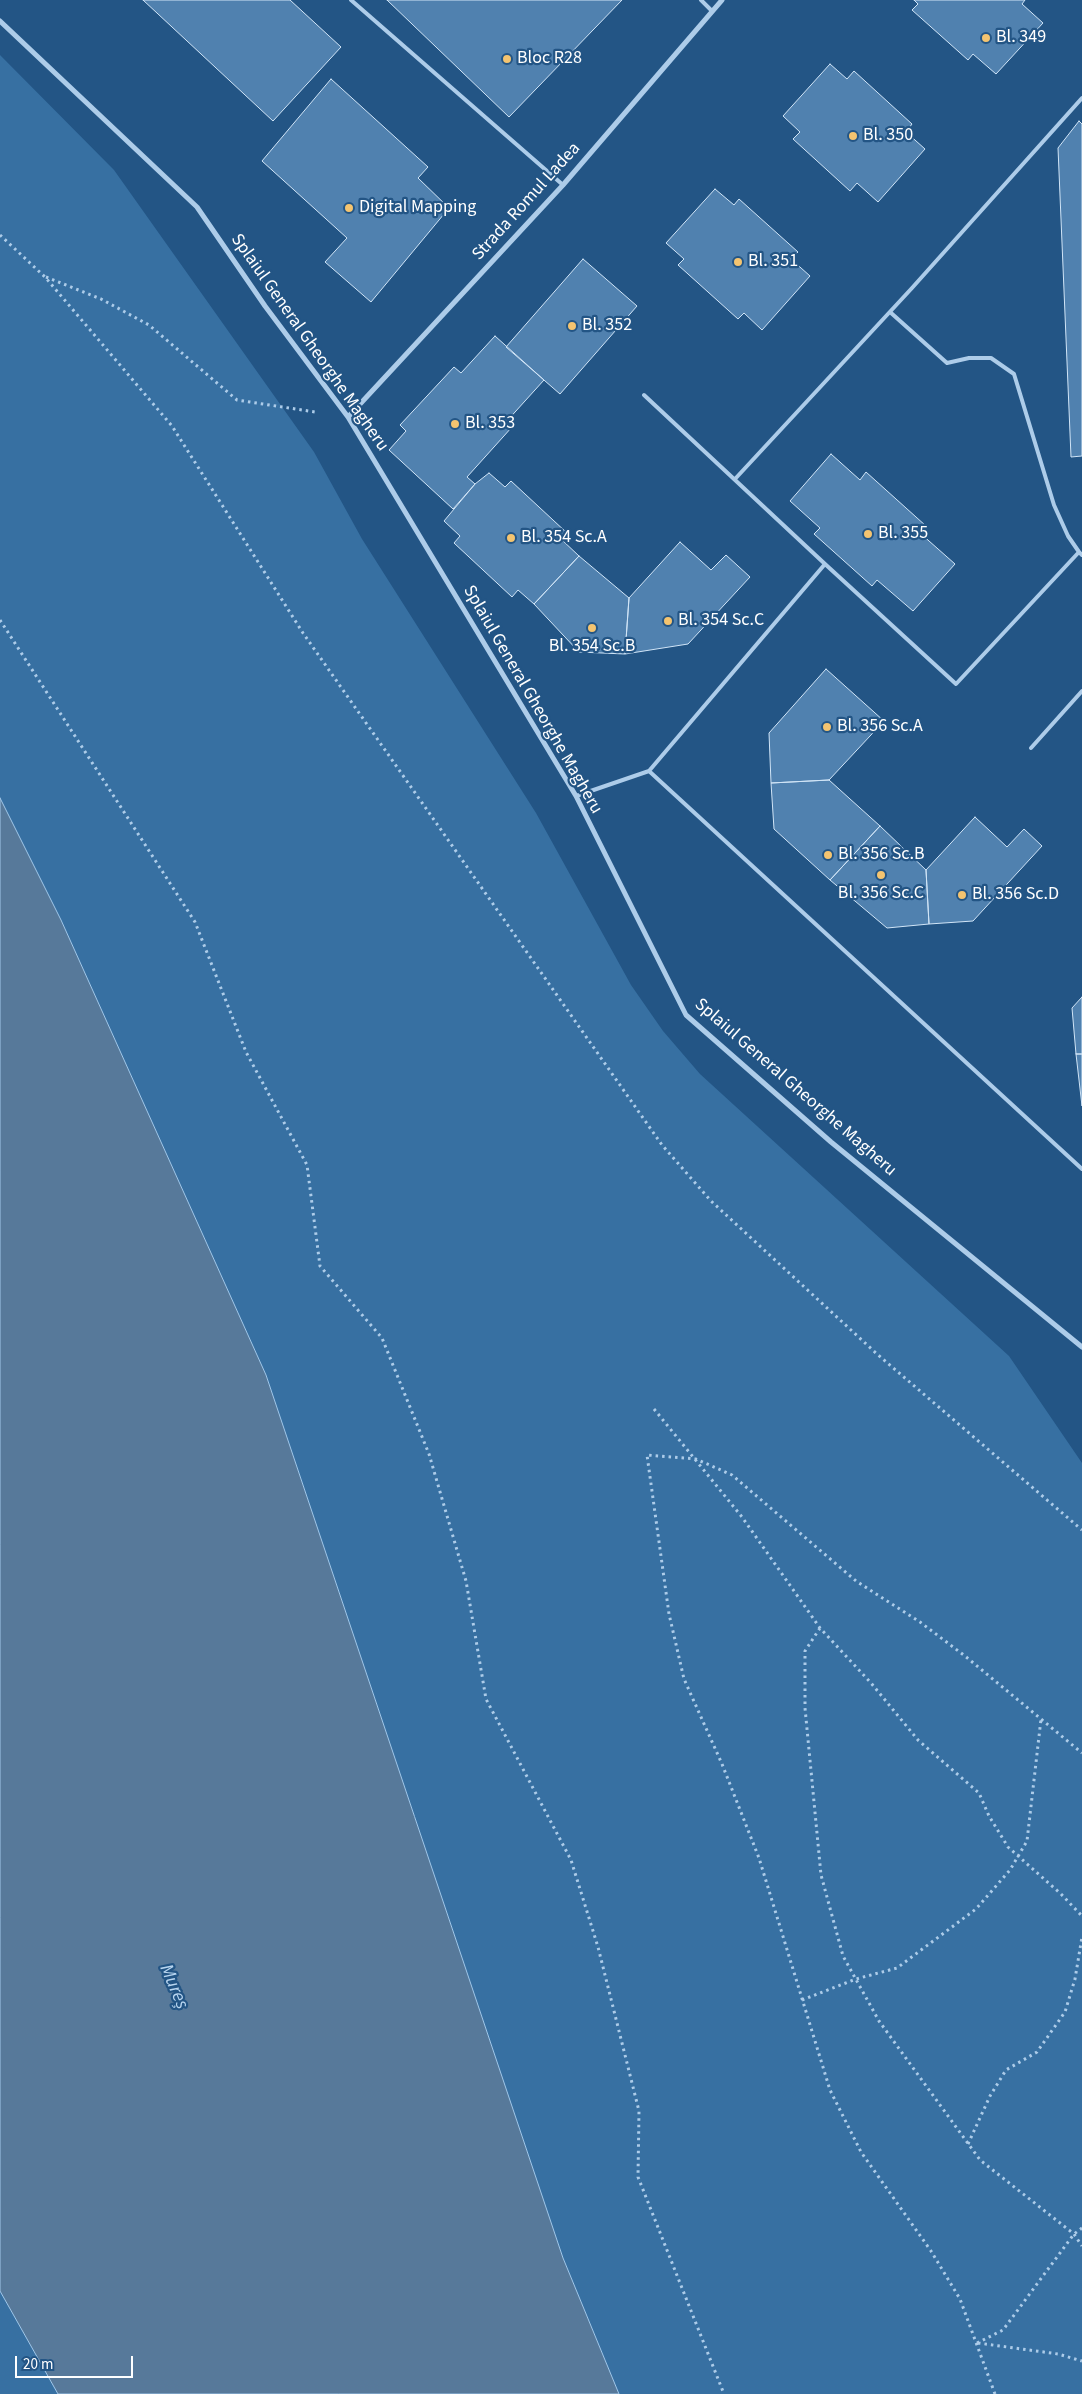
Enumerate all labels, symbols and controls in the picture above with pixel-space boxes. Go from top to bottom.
place label: Bl. 349 [996,27,1046,49]
marker: Bl. 349 [980,32,992,44]
place label: Bloc R28 [517,48,582,70]
marker: Bloc R28 [501,53,513,65]
place label: Bl. 350 [863,125,913,147]
marker: Bl. 350 [847,130,859,142]
street label: Strada Romul Ladea [468,139,586,265]
place label: Digital Mapping [359,197,476,219]
marker: Digital Mapping [343,202,355,214]
street label: Splaiul General Gheorghe Magheru [225,230,393,456]
place label: Bl. 351 [748,251,798,273]
marker: Bl. 351 [732,256,744,268]
place label: Bl. 352 [582,315,632,337]
marker: Bl. 352 [566,320,578,332]
place label: Bl. 353 [465,413,515,435]
marker: Bl. 353 [449,418,461,430]
place label: Bl. 355 [878,523,928,545]
place label: Bl. 354 Sc.A [521,527,607,549]
marker: Bl. 355 [862,528,874,540]
marker: Bl. 354 Sc.A [505,532,517,544]
street label: Splaiul General Gheorghe Magheru [457,582,607,818]
place label: Bl. 354 Sc.C [678,610,764,632]
marker: Bl. 354 Sc.C [662,615,674,627]
marker: Bl. 354 Sc.B [586,622,598,634]
place label: Bl. 354 Sc.B [549,636,635,658]
place label: Bl. 356 Sc.A [837,716,923,738]
marker: Bl. 356 Sc.A [821,721,833,733]
place label: Bl. 356 Sc.B [838,844,925,866]
marker: Bl. 356 Sc.B [822,849,834,861]
marker: Bl. 356 Sc.C [875,869,887,881]
place label: Bl. 356 Sc.C [838,883,924,905]
place label: Bl. 356 Sc.D [972,884,1059,906]
marker: Bl. 356 Sc.D [956,889,968,901]
street label: Splaiul General Gheorghe Magheru [690,994,900,1182]
water label: Mureș [153,1961,193,2013]
scale bar [18,2346,135,2378]
text: 20 m [23,2354,53,2375]

